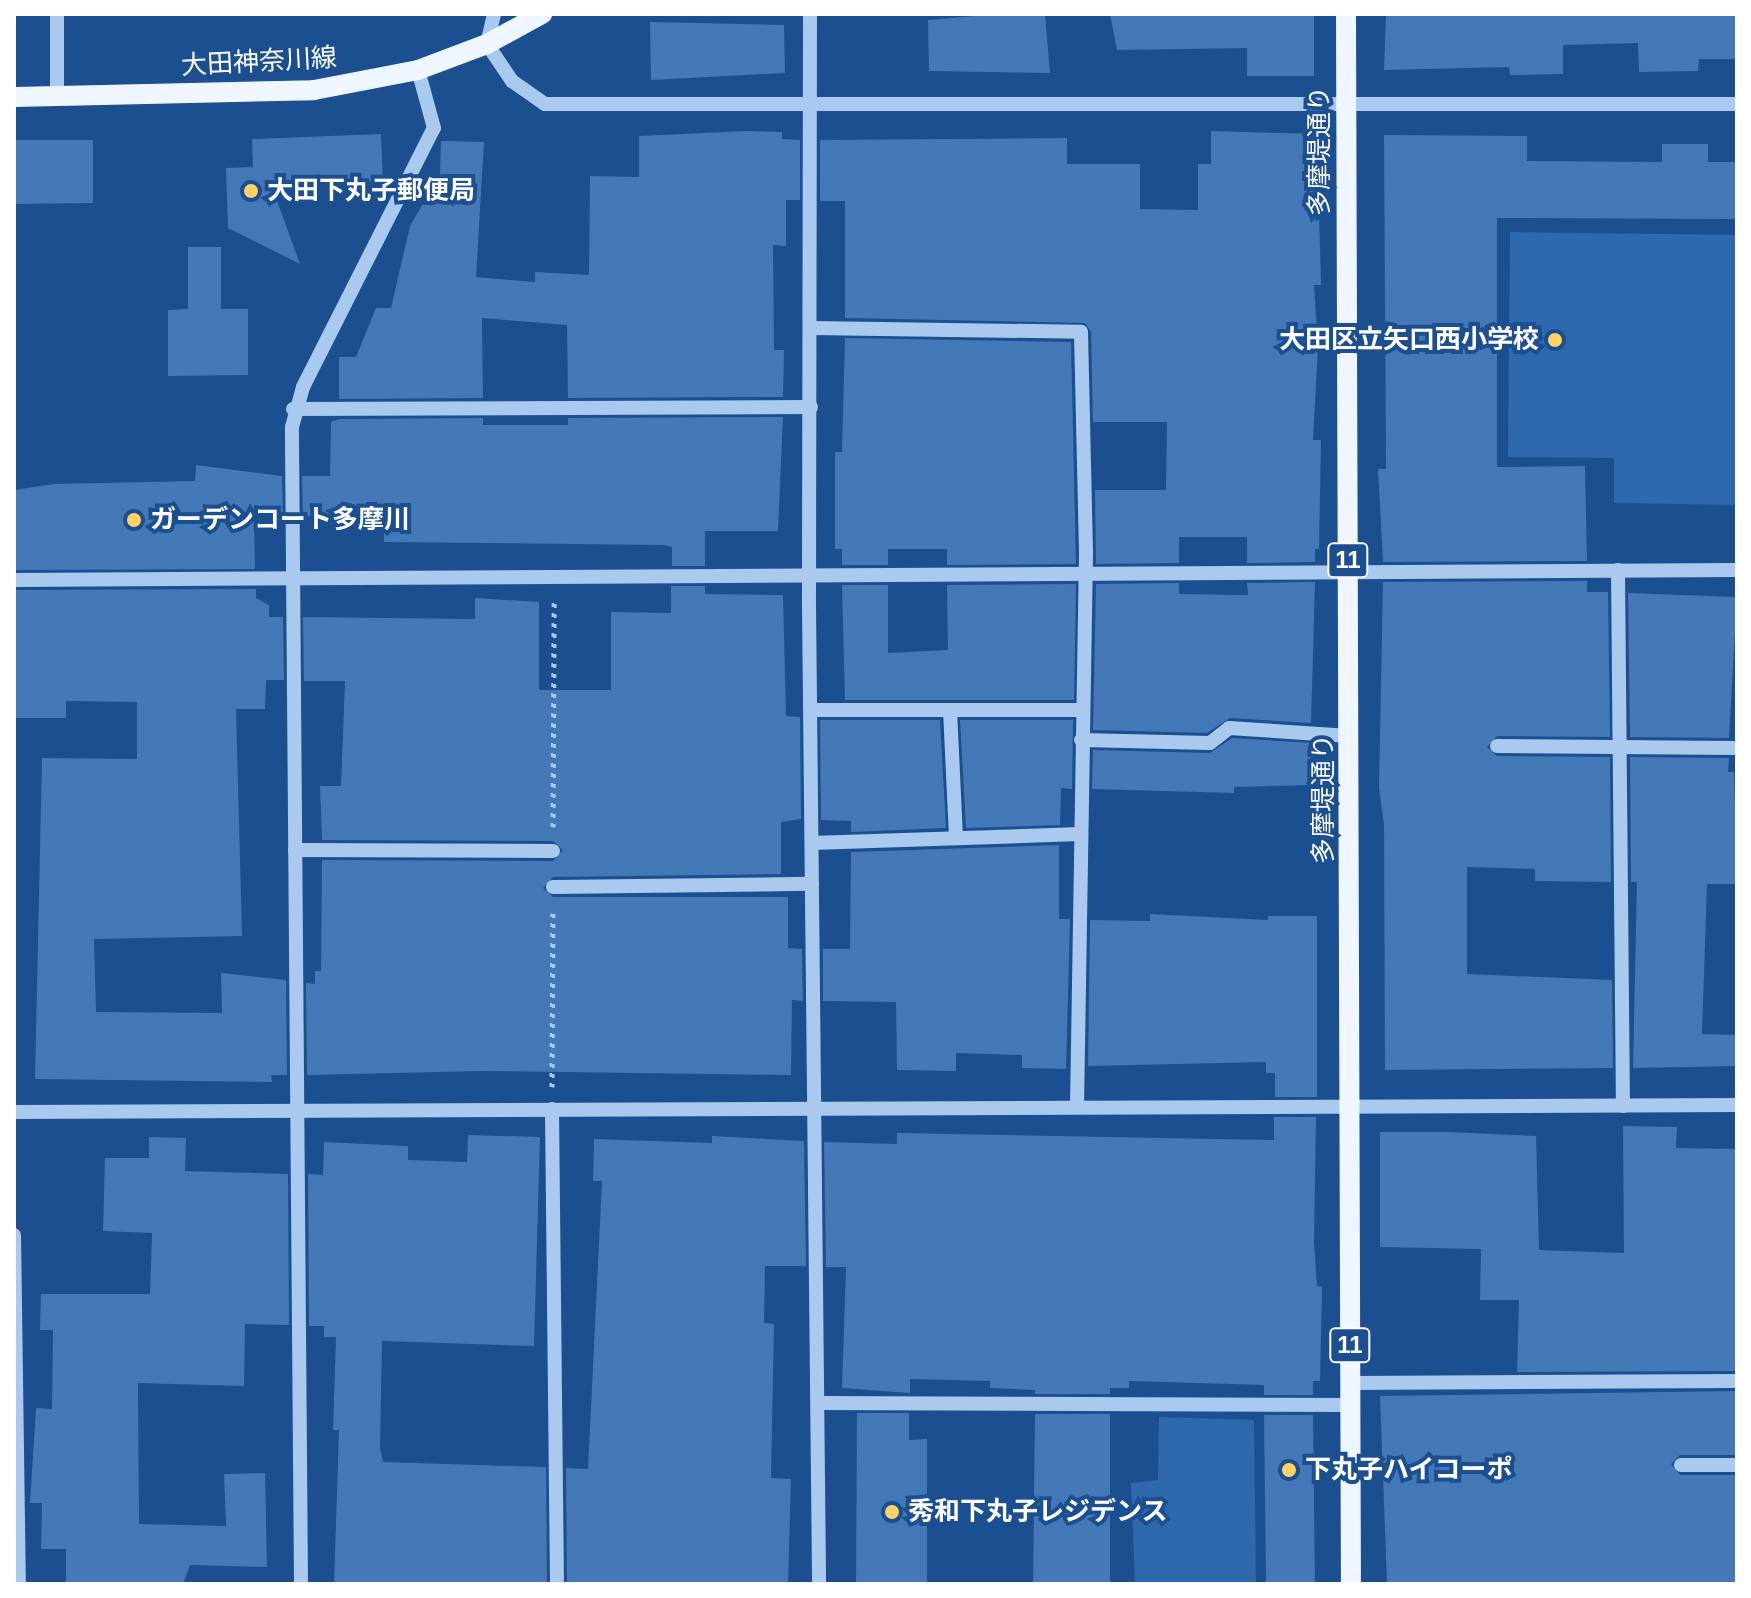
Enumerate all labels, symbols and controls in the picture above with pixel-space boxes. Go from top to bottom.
street label: 大田神奈川線 [180,42,338,82]
street label: 多摩堤通り [1304,86,1336,216]
place label: 大田下丸子郵便局 [267,175,475,207]
marker: 大田下丸子郵便局 [242,182,260,200]
place label: 大田区立矢口西小学校 [1279,324,1539,356]
marker: 大田区立矢口西小学校 [1546,331,1564,349]
place label: ガーデンコート多摩川 [150,504,410,536]
marker: ガーデンコート多摩川 [125,511,143,529]
road number: 11 [1326,540,1370,580]
street label: 多摩堤通り [1308,734,1340,864]
road number: 11 [1328,1325,1372,1365]
place label: 下丸子ハイコーポ [1305,1454,1513,1486]
marker: 下丸子ハイコーポ [1280,1461,1298,1479]
place label: 秀和下丸子レジデンス [908,1496,1168,1528]
marker: 秀和下丸子レジデンス [883,1503,901,1521]

